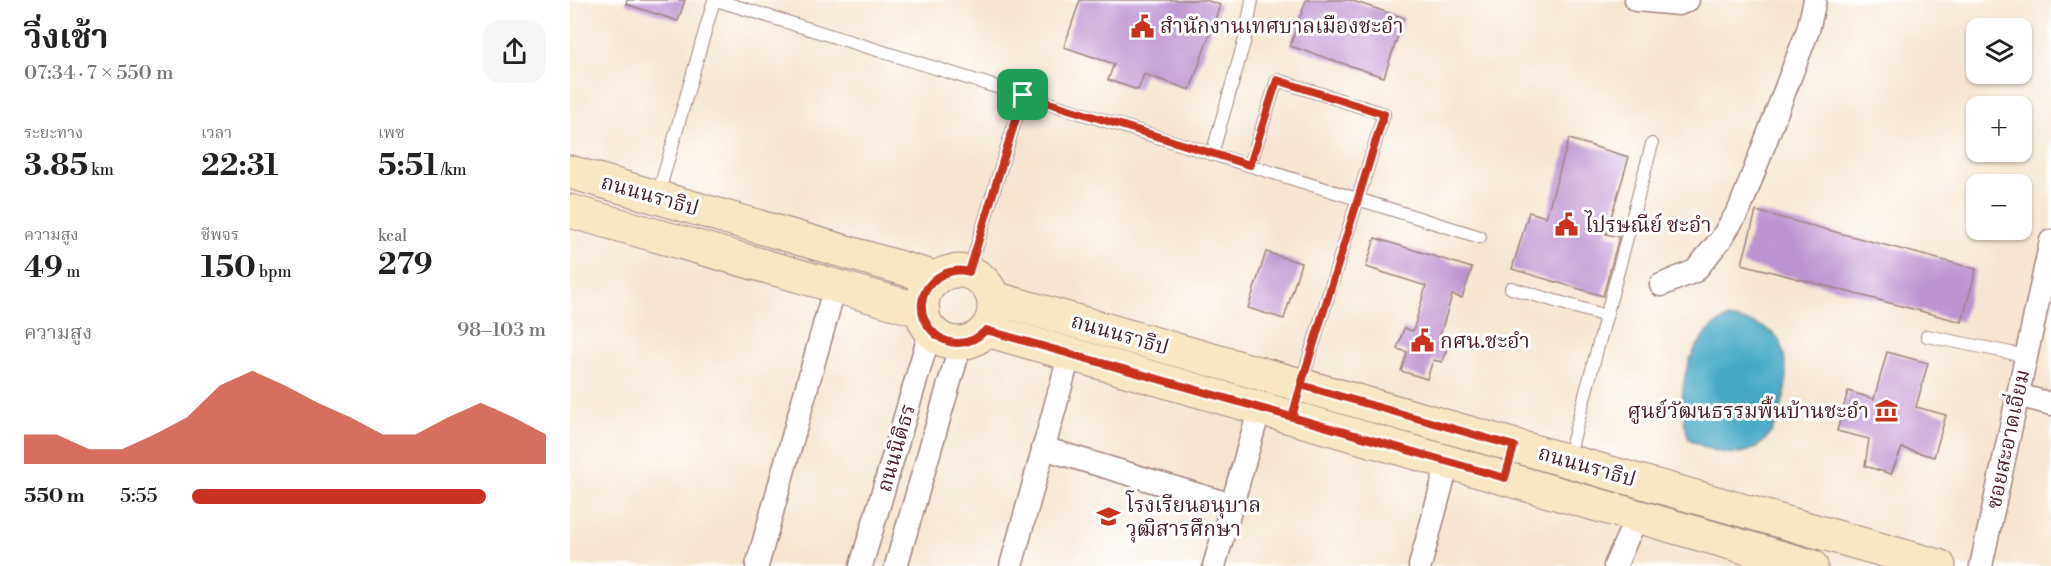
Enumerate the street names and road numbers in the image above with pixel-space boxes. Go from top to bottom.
street label: ถนนนราธิป [598,170,702,222]
street label: ถนนนราธิป [1068,309,1172,361]
street label: ซอยสะอาดเอี่ยม [1978,366,2036,511]
street label: ถนนนิติธร [872,401,922,495]
street label: ถนนนราธิป [1535,441,1639,493]

